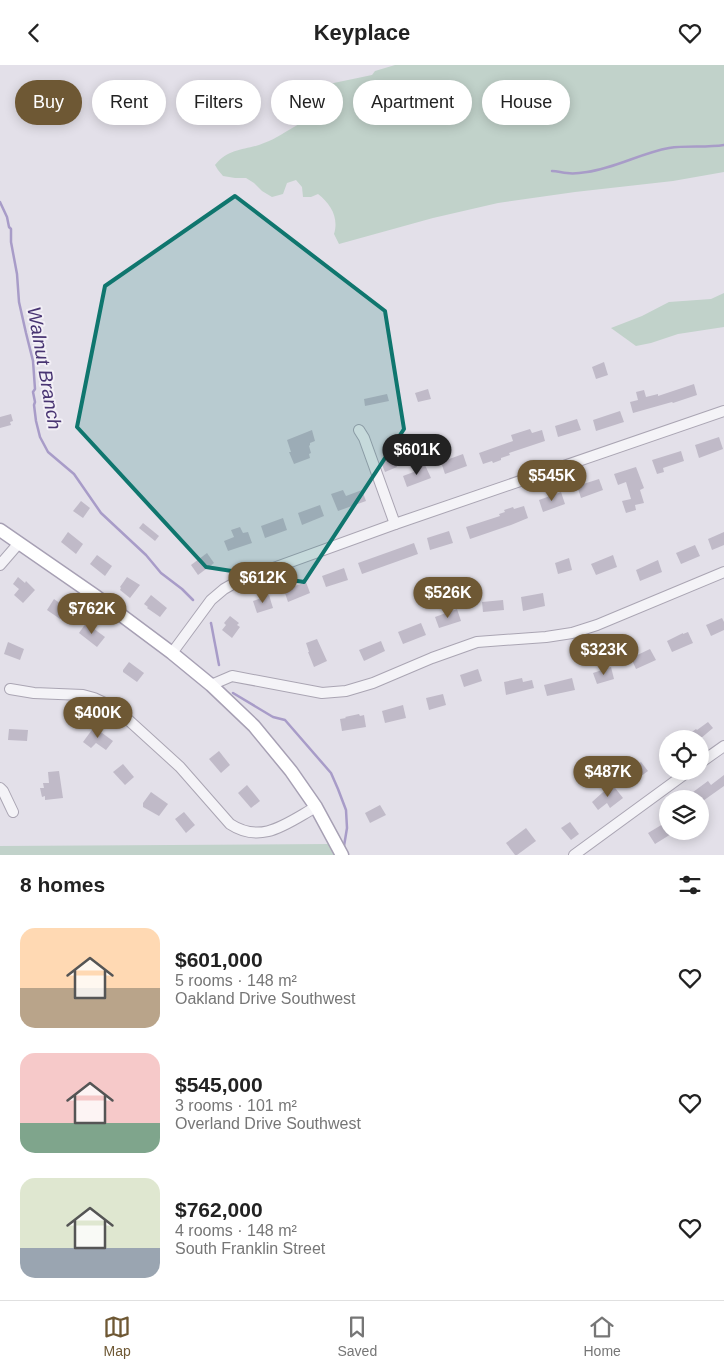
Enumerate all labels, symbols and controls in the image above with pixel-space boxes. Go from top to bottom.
icon: back [20,19,48,47]
icon: heart [676,19,704,47]
text: Keyplace [314,20,410,45]
chip: Buy [15,80,82,125]
chip: Rent [92,80,166,125]
chip: Filters [176,80,261,125]
chip: New [271,80,343,125]
chip: Apartment [353,80,472,125]
chip: House [482,80,570,125]
water label: Walnut Branch [23,305,66,431]
pin: $601K [382,433,452,476]
text: $601K [393,441,441,458]
pin: $545K [517,459,587,502]
text: $545K [528,467,576,484]
pin: $612K [228,561,298,604]
text: $612K [239,569,287,586]
pin: $526K [413,577,483,619]
text: $526K [424,584,472,601]
pin: $762K [57,593,127,635]
text: $762K [68,600,116,617]
pin: $323K [569,633,639,676]
text: $323K [580,641,628,658]
pin: $400K [63,697,133,739]
text: $400K [74,704,122,721]
map controls [659,730,709,840]
button: locate [659,730,709,780]
pin: $487K [573,755,643,798]
text: $487K [584,763,632,780]
button: layers [659,790,709,840]
icon: filters [676,871,704,899]
text: 8 homes [20,873,105,896]
icon: home [60,948,120,1008]
text: $601,000 [175,948,263,971]
icon: heart [676,964,704,992]
text: 5 rooms · 148 m² [175,972,297,989]
text: Oakland Drive Southwest [175,990,356,1007]
icon: home [60,1073,120,1133]
text: $545,000 [175,1073,263,1096]
icon: heart [676,1089,704,1117]
text: 3 rooms · 101 m² [175,1097,297,1114]
text: Overland Drive Southwest [175,1115,361,1132]
icon: home [60,1198,120,1258]
text: $762,000 [175,1198,263,1221]
icon: heart [676,1214,704,1242]
text: 4 rooms · 148 m² [175,1222,297,1239]
text: South Franklin Street [175,1240,325,1257]
tab: Map [103,1313,131,1359]
tab: Saved [337,1313,377,1359]
tab: Home [583,1313,621,1359]

